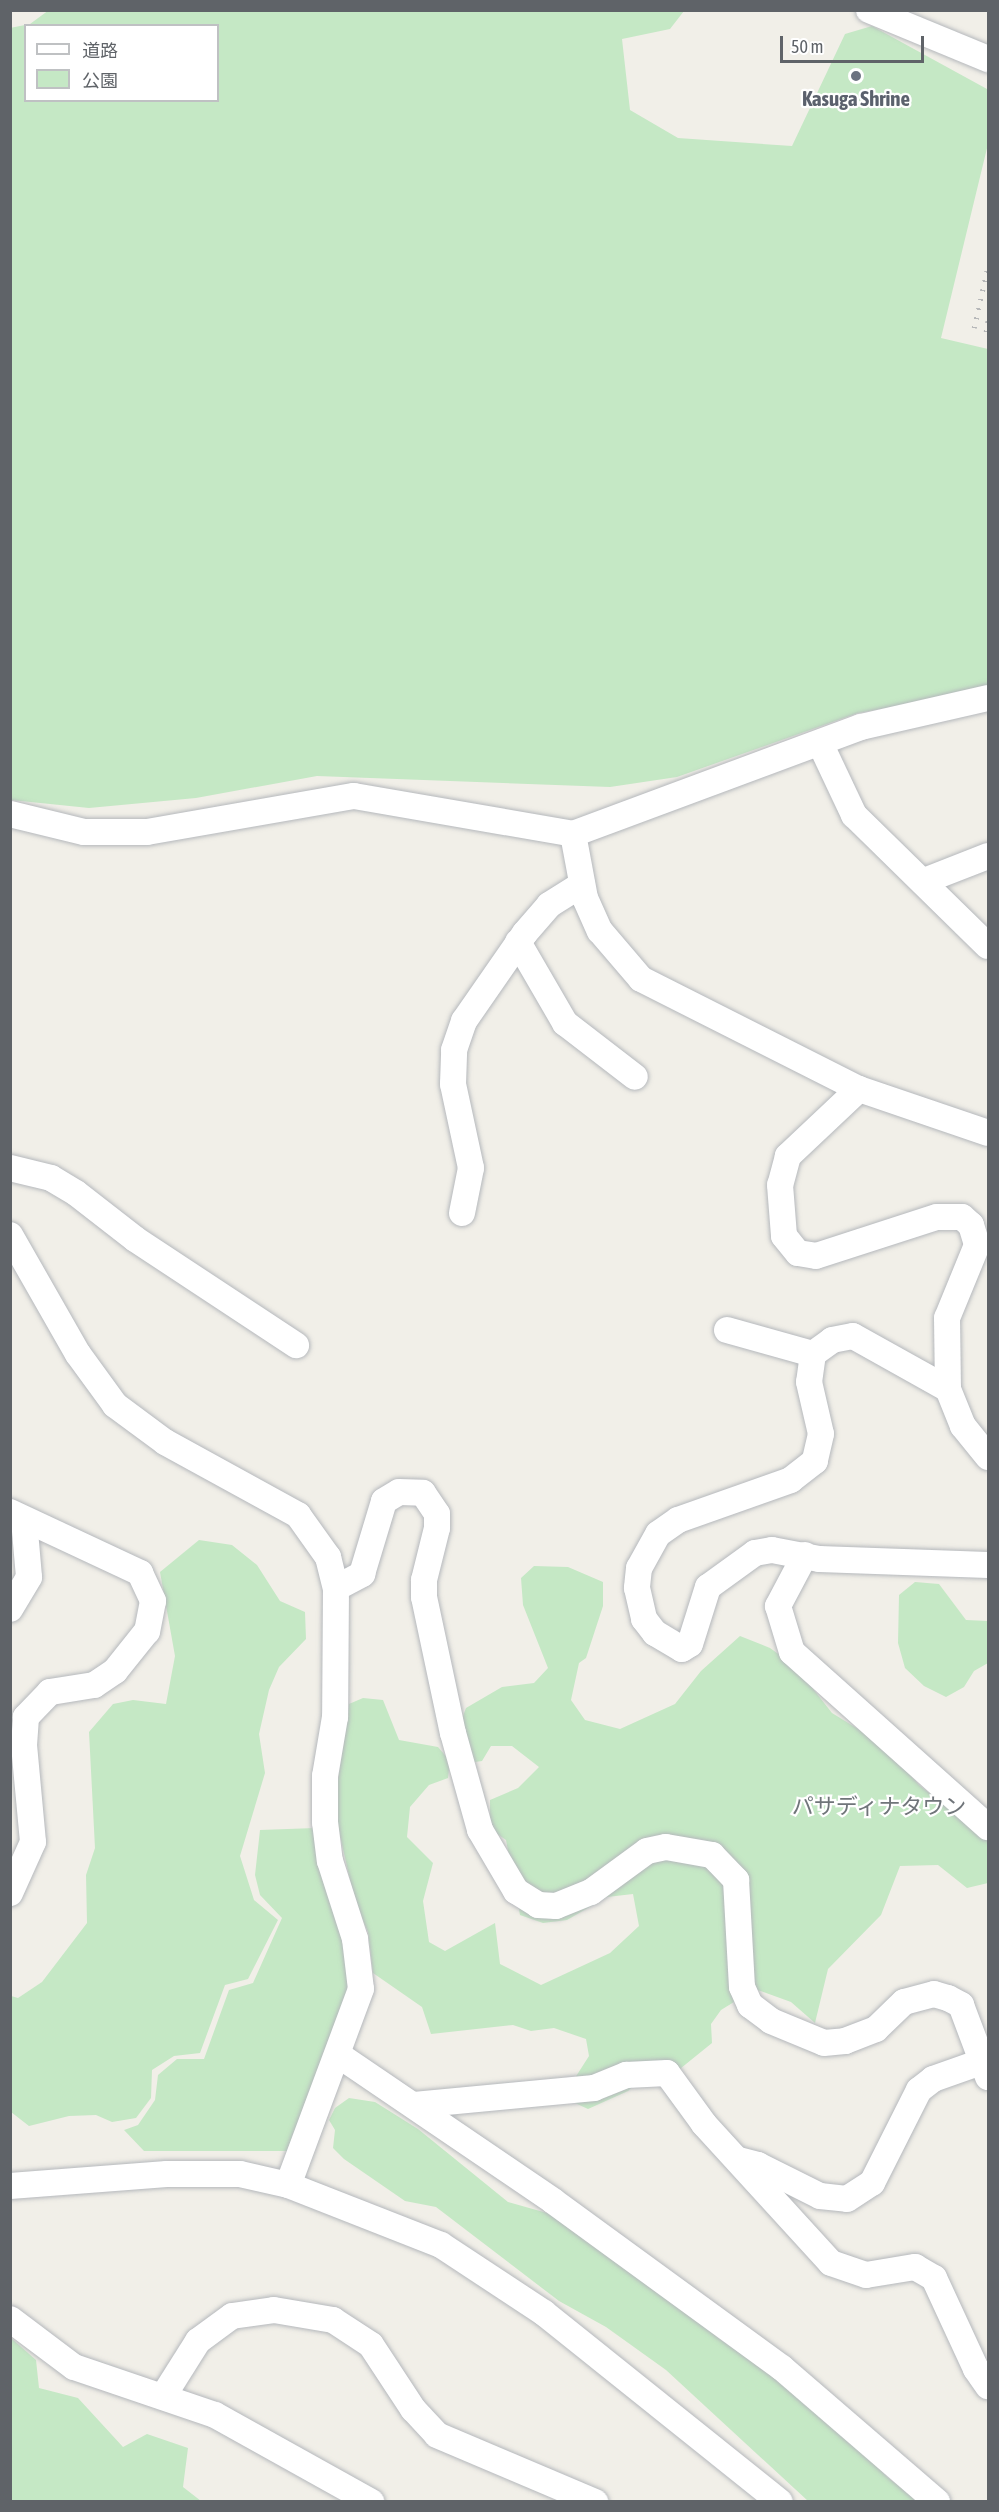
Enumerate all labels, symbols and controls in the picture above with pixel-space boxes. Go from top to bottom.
legend [24,24,219,102]
scale bar [783,24,927,62]
text: 50 m [791,36,823,57]
text: 道路 [82,40,118,61]
marker: Kasuga Shrine [849,69,863,83]
text: 公園 [82,70,118,91]
place label: Kasuga Shrine [802,85,910,111]
district label: パサディナタウン [791,1794,967,1820]

